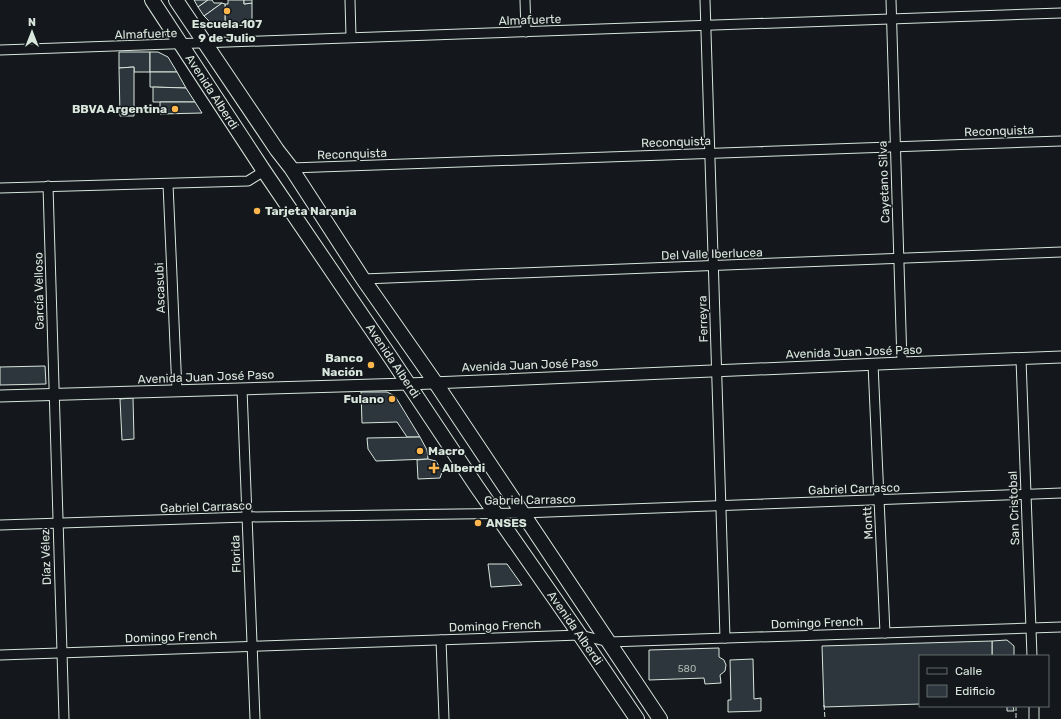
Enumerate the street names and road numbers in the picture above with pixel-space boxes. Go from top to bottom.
street label: Almafuerte [498,12,562,28]
street label: Almafuerte [114,26,178,42]
street label: Avenida Alberdi [183,52,242,132]
street label: Reconquista [964,123,1034,139]
street label: Reconquista [641,134,711,150]
street label: Cayetano Silva [876,141,892,223]
street label: Reconquista [317,146,387,162]
street label: Del Valle Iberlucea [661,245,763,263]
street label: García Velloso [31,252,47,330]
street label: Ascasubi [152,262,168,314]
street label: Ferreyra [695,295,711,343]
street label: Avenida Alberdi [363,321,423,401]
street label: Avenida Juan José Paso [785,343,923,361]
street label: Avenida Juan José Paso [461,356,599,374]
street label: Avenida Juan José Paso [137,368,275,386]
street label: San Cristobal [1006,471,1022,545]
street label: Gabriel Carrasco [808,480,900,498]
street label: Gabriel Carrasco [484,492,576,508]
street label: Gabriel Carrasco [160,498,252,516]
street label: Montt [860,506,876,540]
street label: Díaz Vélez [38,529,54,585]
street label: Florida [228,535,244,573]
street label: Avenida Alberdi [544,588,606,668]
street label: Domingo French [771,614,863,632]
street label: Domingo French [449,617,541,635]
street label: Domingo French [125,628,217,646]

